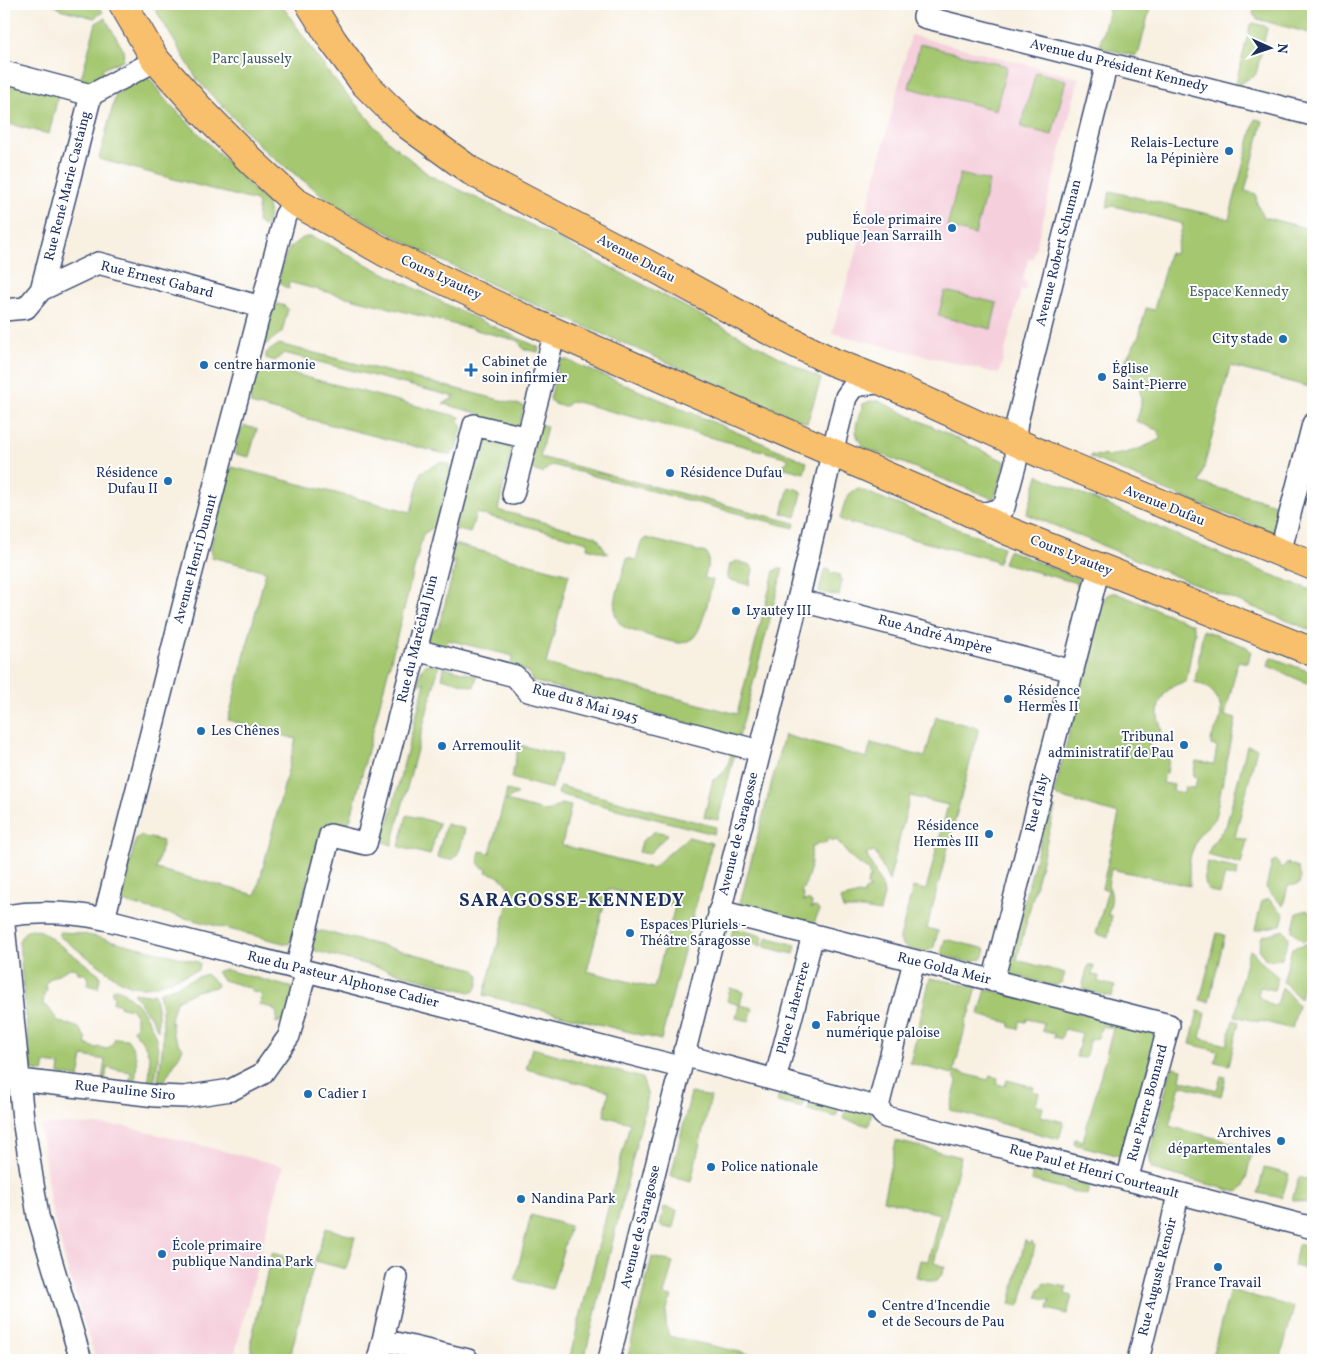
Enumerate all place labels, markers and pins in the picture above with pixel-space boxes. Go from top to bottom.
place label: Relais-Lecture la Pépinière [1130,134,1219,169]
marker: Relais-Lecture la Pépinière [1223,145,1235,157]
place label: École primaire publique Jean Sarrailh [806,211,942,246]
marker: École primaire publique Jean Sarrailh [946,222,958,234]
place label: City stade [1212,330,1273,349]
marker: City stade [1277,333,1289,345]
place label: Cabinet de soin infirmier [482,353,567,388]
place label: centre harmonie [214,356,316,375]
marker: centre harmonie [198,359,210,371]
place label: Église Saint-Pierre [1112,360,1187,395]
marker: Cabinet de soin infirmier [464,363,478,377]
marker: Église Saint-Pierre [1096,371,1108,383]
place label: Résidence Dufau II [96,464,158,499]
place label: Résidence Dufau [680,464,783,483]
marker: Résidence Dufau [664,467,676,479]
marker: Résidence Dufau II [162,475,174,487]
place label: Lyautey III [746,602,811,621]
marker: Lyautey III [730,605,742,617]
place label: Résidence Hermès II [1018,682,1080,717]
marker: Résidence Hermès II [1002,693,1014,705]
place label: Les Chênes [211,722,279,741]
marker: Les Chênes [195,725,207,737]
place label: Tribunal administratif de Pau [1048,728,1174,763]
place label: Arremoulit [452,737,521,756]
marker: Tribunal administratif de Pau [1178,739,1190,751]
marker: Arremoulit [436,740,448,752]
place label: Résidence Hermès III [913,817,979,852]
marker: Résidence Hermès III [983,828,995,840]
place label: Espaces Pluriels - Théâtre Saragosse [640,916,751,951]
marker: Espaces Pluriels - Théâtre Saragosse [624,927,636,939]
place label: Fabrique numérique paloise [826,1008,940,1043]
marker: Fabrique numérique paloise [810,1019,822,1031]
place label: Cadier 1 [318,1085,367,1104]
marker: Cadier 1 [302,1088,314,1100]
place label: Archives départementales [1168,1124,1271,1159]
marker: Archives départementales [1275,1135,1287,1147]
place label: Police nationale [721,1158,818,1177]
marker: Police nationale [705,1161,717,1173]
place label: Nandina Park [531,1190,616,1209]
marker: Nandina Park [515,1193,527,1205]
place label: École primaire publique Nandina Park [172,1237,314,1272]
marker: École primaire publique Nandina Park [156,1248,168,1260]
marker: France Travail [1212,1261,1224,1273]
place label: France Travail [1175,1274,1261,1293]
place label: Centre d'Incendie et de Secours de Pau [882,1297,1005,1332]
marker: Centre d'Incendie et de Secours de Pau [866,1308,878,1320]

